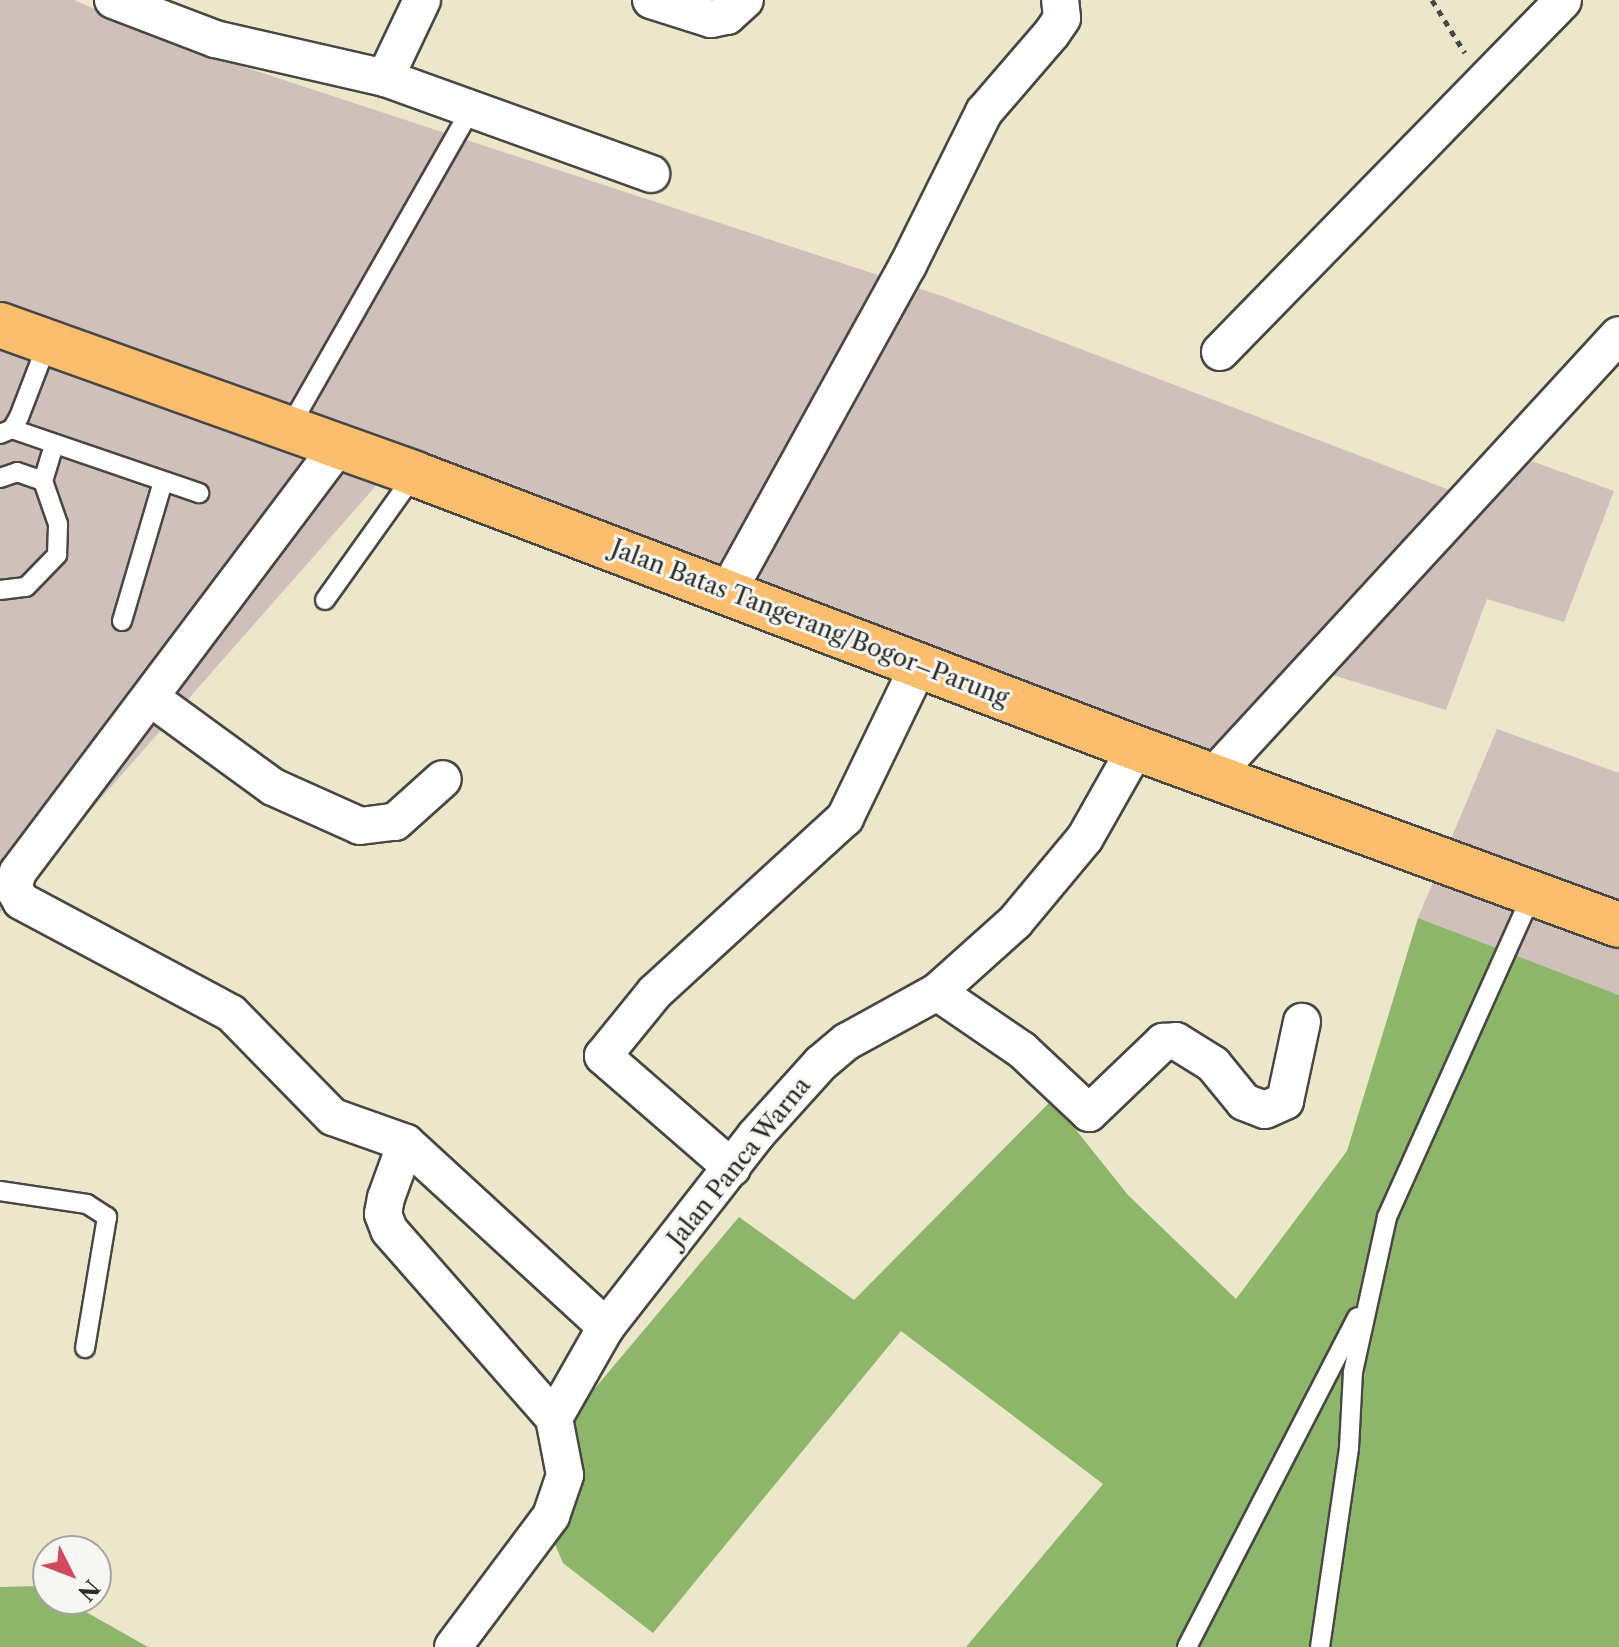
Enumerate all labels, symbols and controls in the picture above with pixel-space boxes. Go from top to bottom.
street label: Jalan Batas Tangerang/Bogor–Parung [607,534,1013,712]
street label: Jalan Panca Warna [661,1071,817,1253]
north arrow [32,1535,112,1615]
text: N [72,1574,105,1606]

